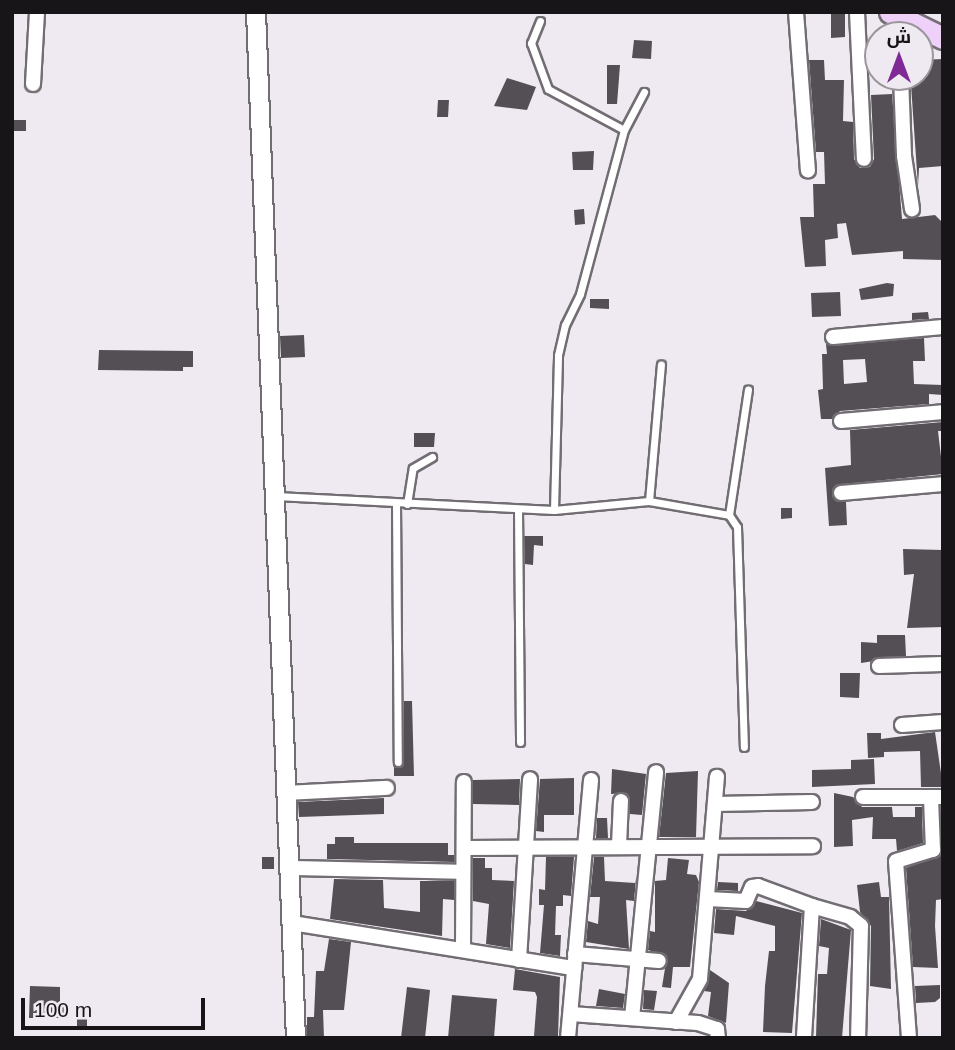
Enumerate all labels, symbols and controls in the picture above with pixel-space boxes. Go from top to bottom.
north arrow [864,21,934,91]
text: ش [887,26,911,47]
scale bar [24,984,208,1028]
text: 100 m [34,998,92,1021]

